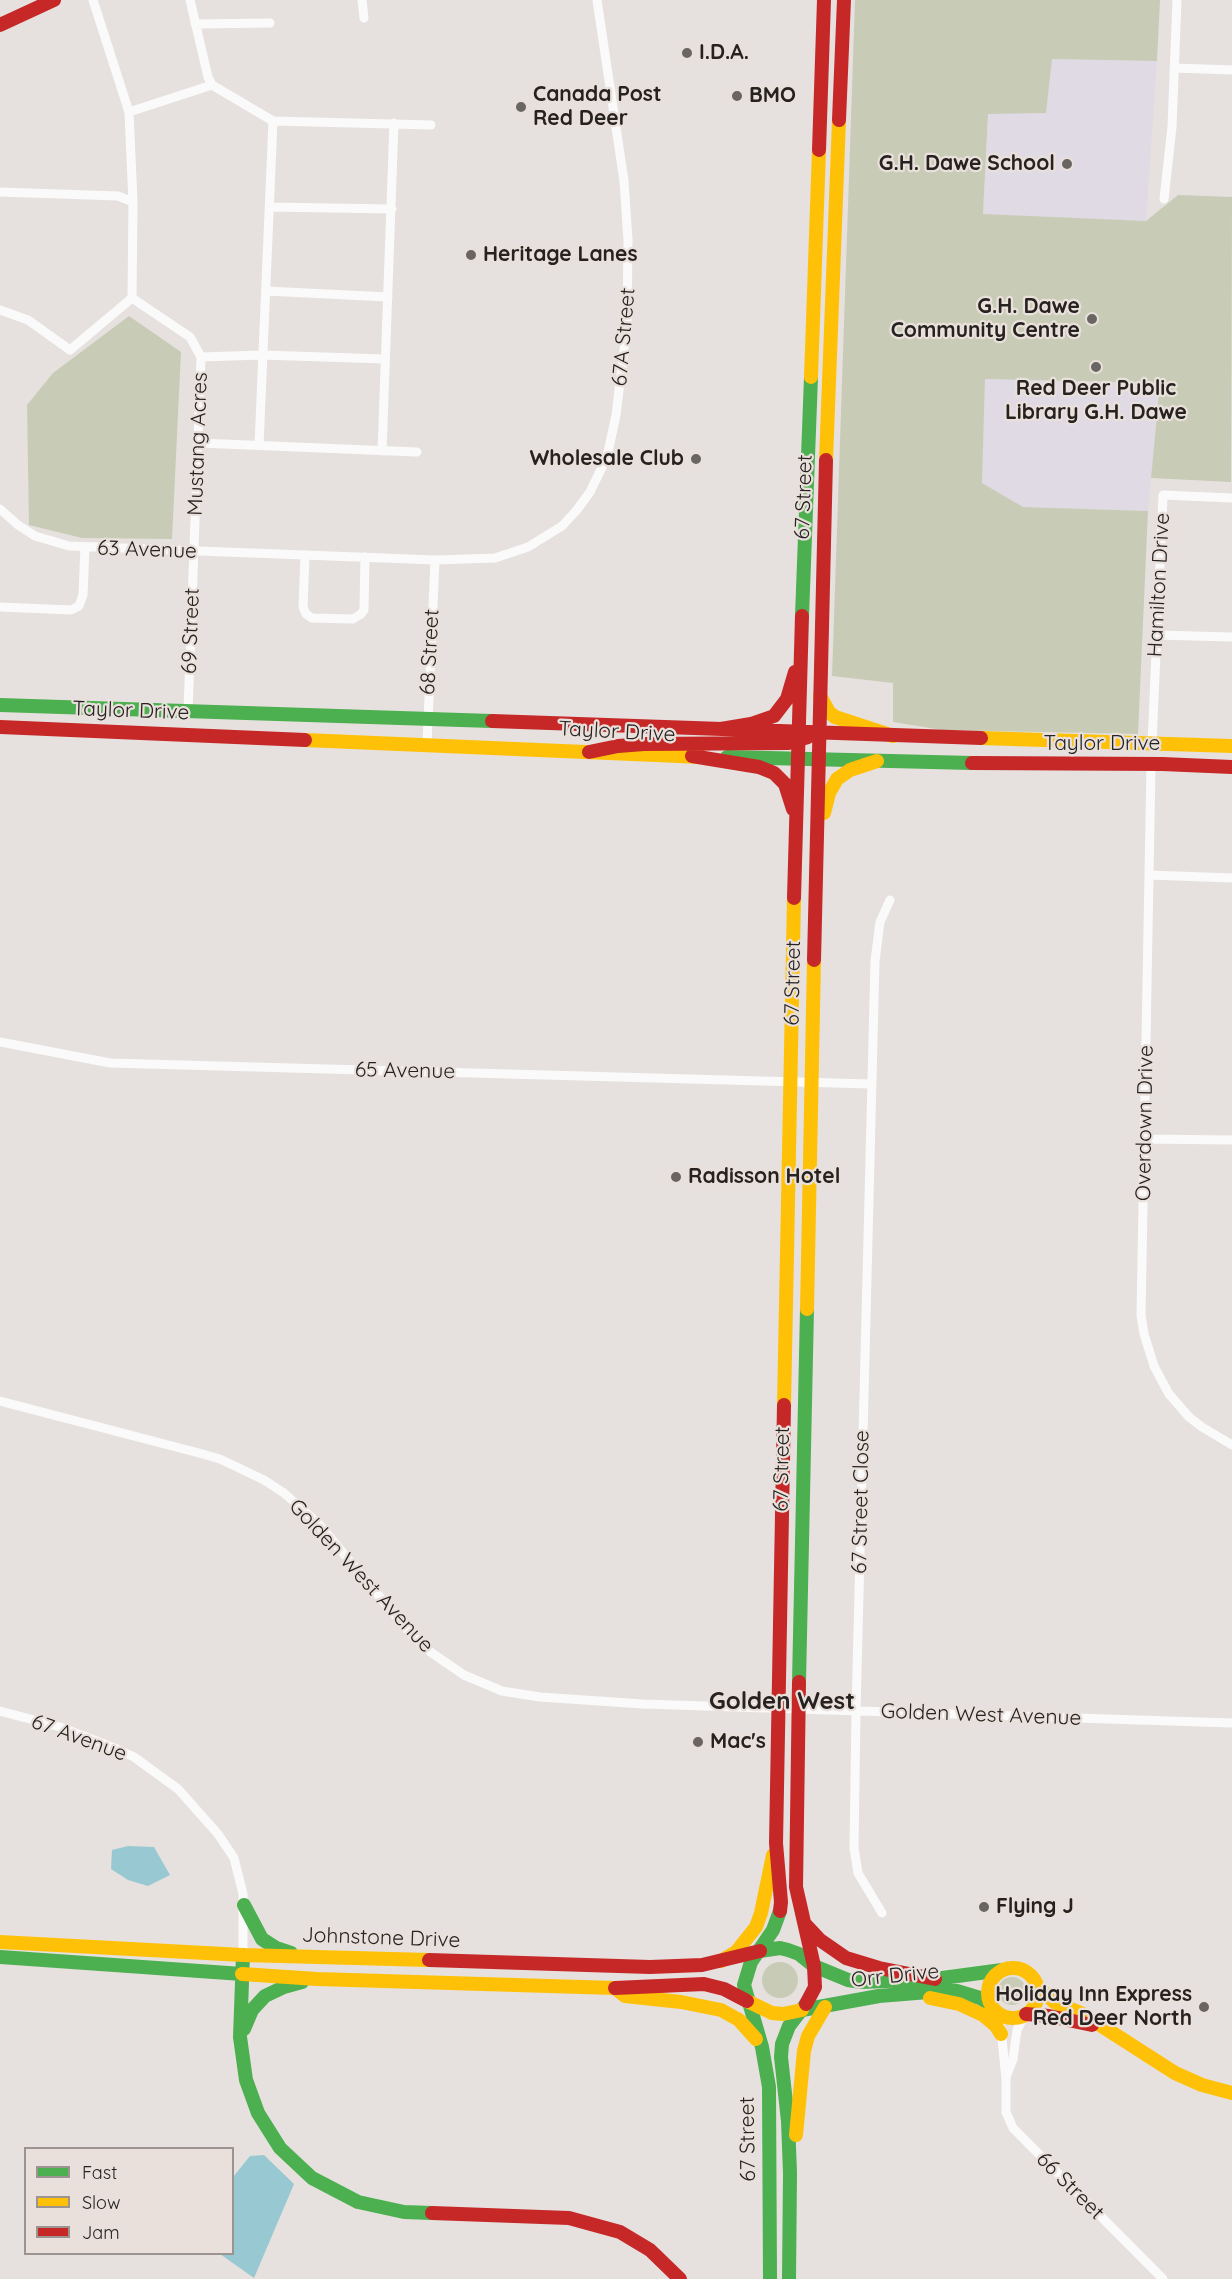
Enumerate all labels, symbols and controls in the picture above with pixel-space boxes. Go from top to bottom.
place label: I.D.A. [699,40,749,66]
marker: I.D.A. [680,46,694,60]
place label: Canada Post Red Deer [533,82,662,132]
place label: BMO [749,83,796,109]
marker: BMO [730,89,744,103]
marker: Canada Post Red Deer [514,100,528,114]
place label: G.H. Dawe School [879,151,1055,177]
marker: G.H. Dawe School [1060,157,1074,171]
place label: Heritage Lanes [483,242,638,268]
marker: Heritage Lanes [464,248,478,262]
street label: 67A Street [607,287,641,387]
place label: G.H. Dawe Community Centre [891,294,1080,344]
marker: G.H. Dawe Community Centre [1085,312,1099,326]
marker: Red Deer Public Library G.H. Dawe [1089,360,1103,374]
street label: Mustang Acres [183,372,213,516]
place label: Red Deer Public Library G.H. Dawe [1005,376,1187,426]
place label: Wholesale Club [529,446,684,472]
marker: Wholesale Club [689,452,703,466]
street label: 67 Street [790,454,818,540]
street label: Hamilton Drive [1143,512,1175,658]
street label: 63 Avenue [97,536,197,564]
street label: 69 Street [177,588,205,674]
street label: 68 Street [415,609,445,695]
street label: Taylor Drive [72,696,190,726]
street label: Taylor Drive [558,716,676,748]
street label: Taylor Drive [1044,731,1160,757]
street label: 67 Street [780,940,806,1026]
street label: Overdown Drive [1131,1045,1159,1201]
street label: 65 Avenue [355,1058,455,1084]
place label: Radisson Hotel [688,1164,840,1190]
marker: Radisson Hotel [669,1170,683,1184]
street label: 67 Street [769,1426,795,1512]
street label: 67 Street Close [847,1430,875,1574]
street label: Golden West Avenue [283,1494,439,1658]
district label: Golden West [709,1688,855,1716]
street label: Golden West Avenue [880,1699,1082,1731]
street label: 67 Avenue [28,1709,130,1767]
place label: Mac's [710,1729,766,1755]
marker: Mac's [691,1735,705,1749]
place label: Flying J [996,1894,1074,1920]
marker: Flying J [977,1900,991,1914]
street label: Johnstone Drive [301,1923,461,1953]
street label: Orr Drive [850,1959,940,1993]
place label: Holiday Inn Express Red Deer North [995,1982,1192,2032]
marker: Holiday Inn Express Red Deer North [1197,2000,1211,2014]
street label: 67 Street [735,2096,761,2182]
legend [24,2147,234,2255]
street label: 66 Street [1031,2147,1109,2225]
text: Fast [82,2161,117,2184]
text: Slow [82,2191,120,2214]
text: Jam [82,2221,120,2244]

